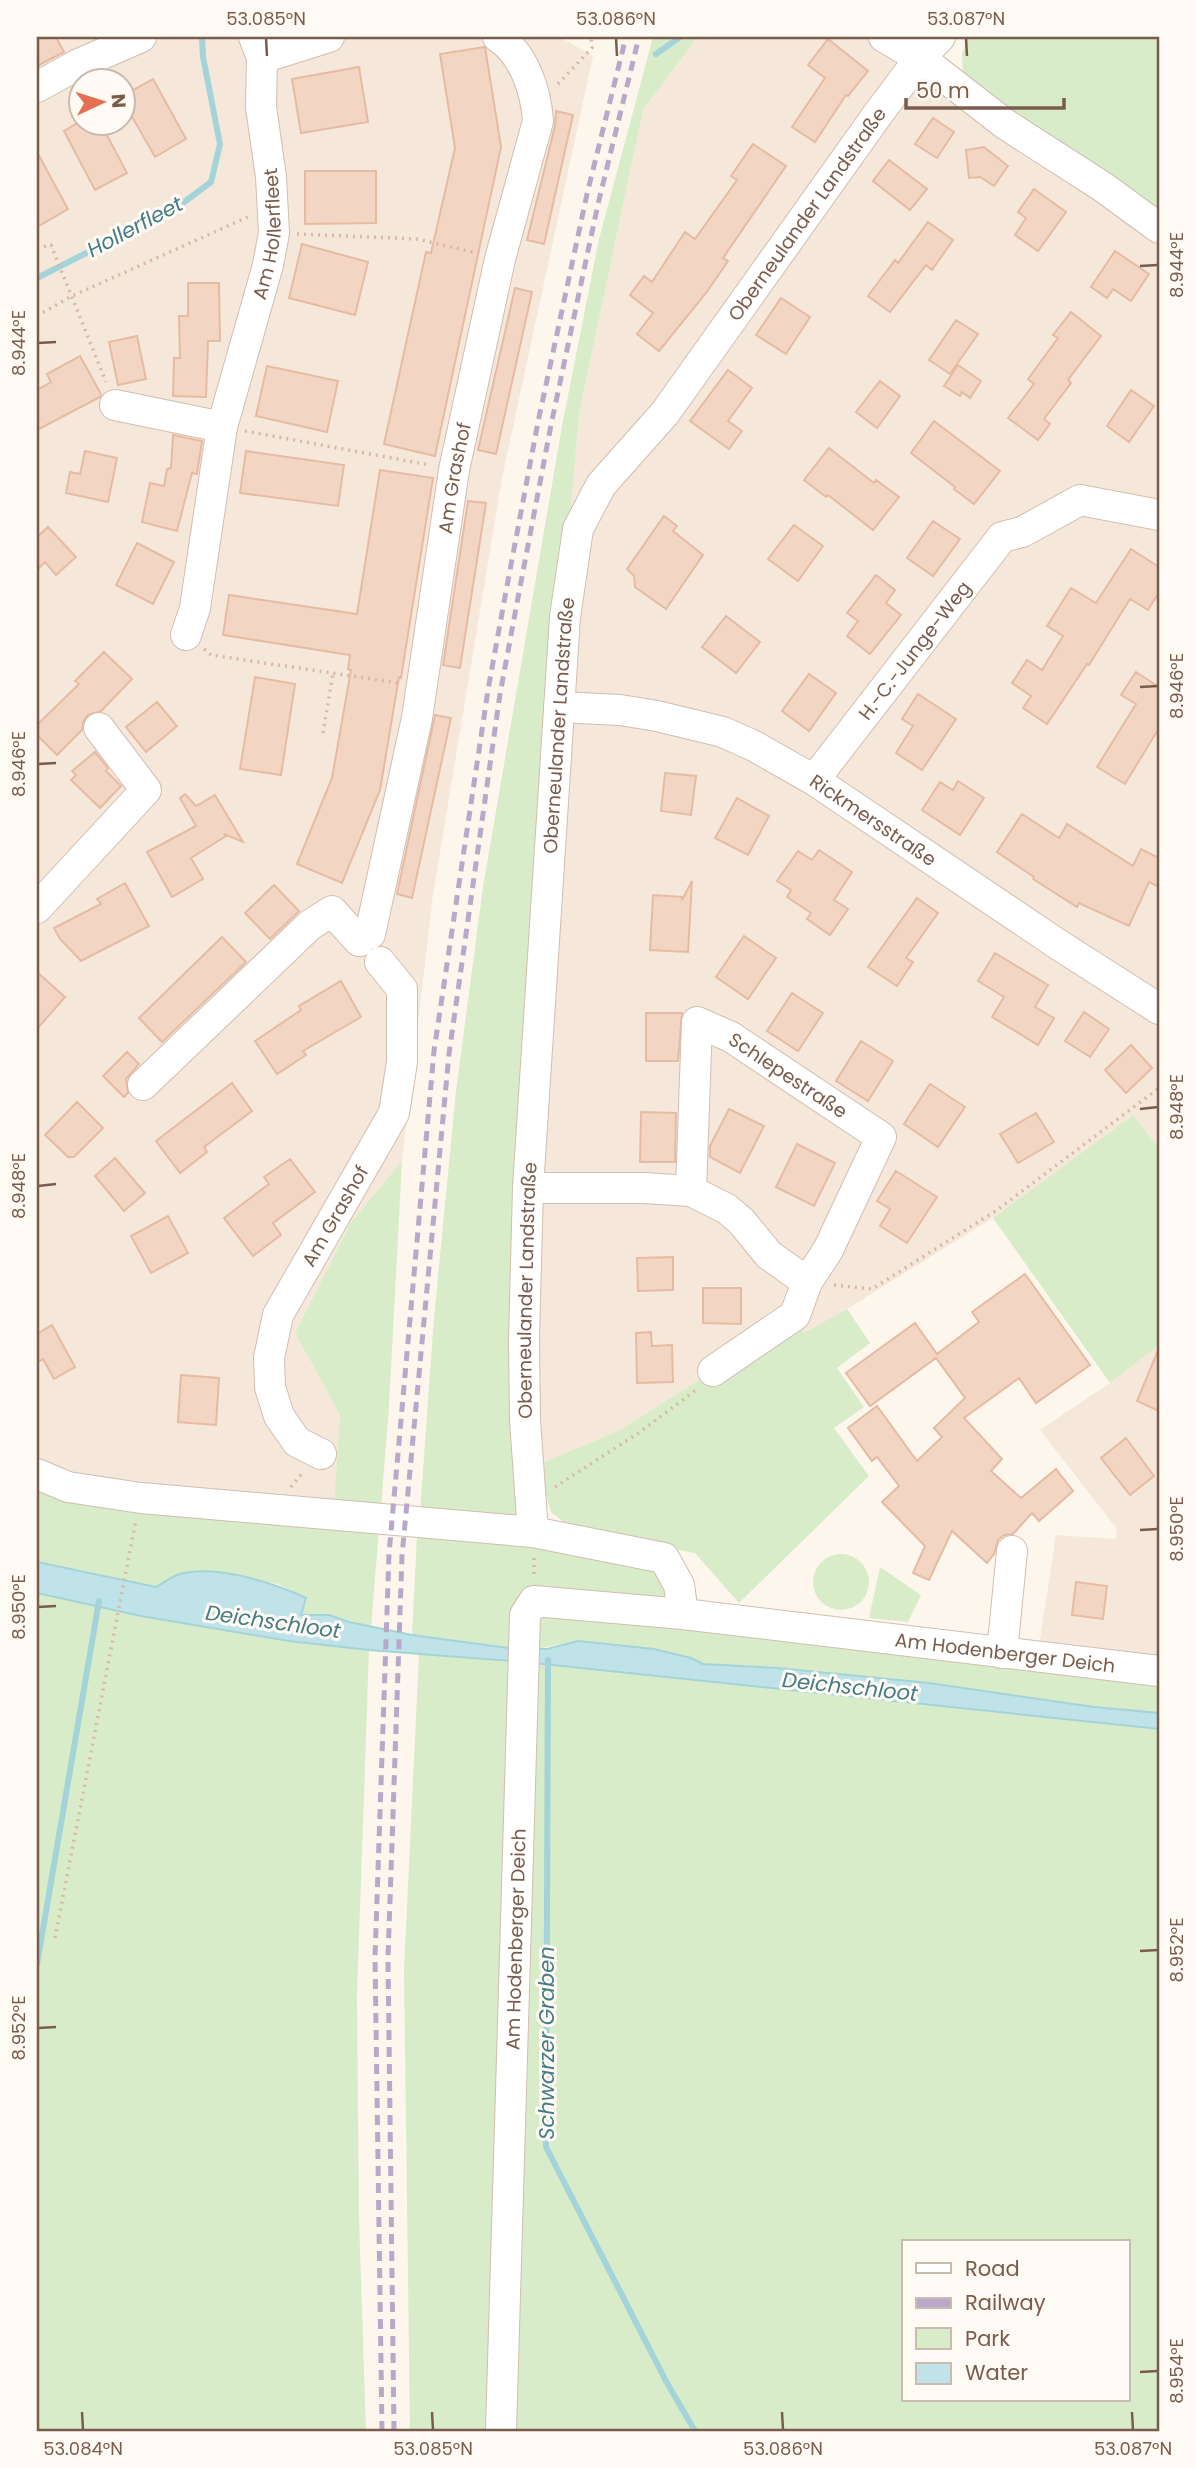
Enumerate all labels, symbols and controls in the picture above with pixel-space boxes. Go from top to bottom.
text: 53.085°N [226,6,306,31]
text: 53.086°N [576,6,656,31]
text: 53.087°N [927,6,1005,31]
north arrow [66,66,136,136]
scale bar [906,66,1063,110]
text: 50 m [916,76,970,105]
text: N [104,93,132,109]
street label: Oberneulander Landstraße [722,101,893,327]
street label: Am Hollerfleet [246,166,288,303]
water label: Hollerfleet [82,189,188,264]
text: 8.944°E [1164,232,1189,298]
text: 8.944°E [6,310,31,376]
street label: Am Grashof [432,420,478,536]
street label: H.-C.-Junge-Weg [852,575,977,726]
street label: Oberneulander Landstraße [537,595,582,854]
text: 8.946°E [1164,653,1189,719]
text: 8.946°E [6,731,31,797]
street label: Rickmersstraße [804,768,942,873]
street label: Schlepestraße [723,1026,853,1125]
text: 8.948°E [1164,1074,1189,1140]
text: 8.948°E [6,1153,31,1219]
street label: Am Grashof [296,1161,375,1272]
street label: Oberneulander Landstraße [511,1161,544,1419]
text: 8.950°E [1164,1496,1189,1562]
text: 8.950°E [6,1574,31,1640]
water label: Deichschloot [204,1598,343,1645]
street label: Am Hodenberger Deich [893,1626,1117,1680]
water label: Deichschloot [781,1665,920,1708]
street label: Am Hodenberger Deich [499,1828,533,2050]
text: 8.952°E [1164,1918,1189,1982]
water label: Schwarzer Graben [532,1946,561,2140]
text: 8.952°E [6,1996,31,2060]
legend [902,2240,1130,2402]
text: Road [965,2254,1020,2283]
text: Railway [965,2288,1046,2317]
text: Park [965,2324,1010,2353]
text: 8.954°E [1164,2338,1189,2404]
text: Water [965,2358,1028,2387]
text: 53.084°N [43,2436,123,2461]
text: 53.085°N [393,2436,473,2461]
text: 53.086°N [743,2436,823,2461]
text: 53.087°N [1094,2436,1172,2461]

